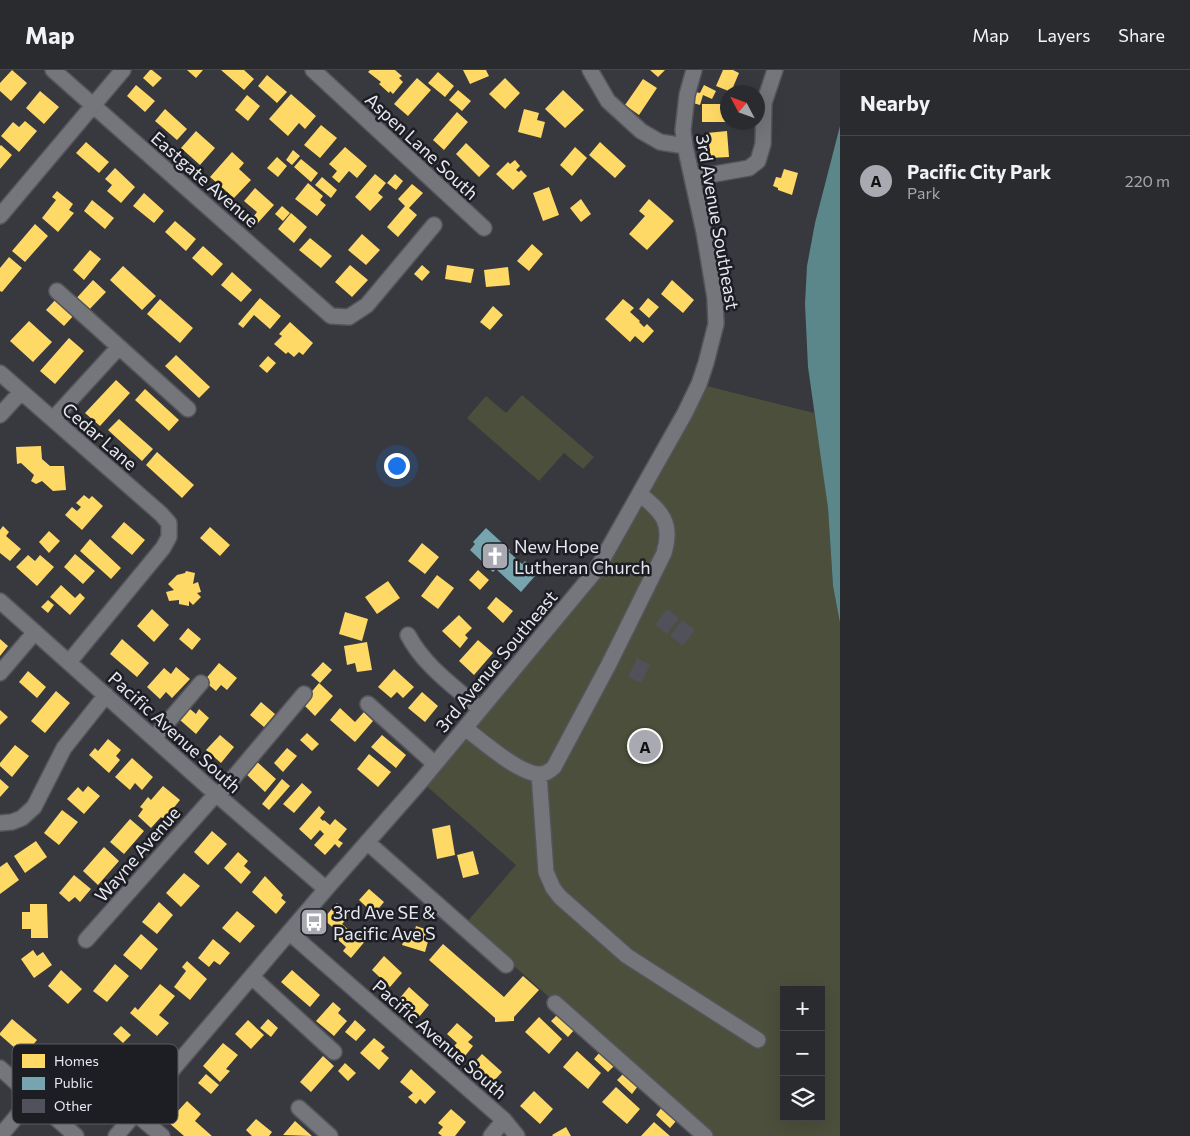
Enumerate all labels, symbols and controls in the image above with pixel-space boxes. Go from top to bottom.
text: Map [25,20,75,49]
text: Map [972,24,1009,46]
text: Layers [1037,24,1090,46]
text: Share [1118,24,1165,46]
north arrow [720,85,765,130]
street label: Aspen Lane South [361,88,483,204]
text: Nearby [860,90,930,115]
street label: Eastgate Avenue [147,126,263,232]
street label: 3rd Avenue Southeast [692,132,744,312]
text: Pacific City Park [907,160,1051,183]
text: A [870,171,882,190]
text: 220 m [1125,171,1170,190]
text: Park [907,183,940,202]
street label: Cedar Lane [58,398,142,474]
your location [384,453,410,479]
place label: New Hope Lutheran Church [514,535,651,578]
church icon: New Hope Lutheran Church [480,541,510,571]
street label: 3rd Avenue Southeast [430,586,562,736]
street label: Pacific Avenue South [104,667,246,797]
pin: A [629,727,661,765]
street label: Wayne Avenue [90,802,184,906]
place label: 3rd Ave SE & Pacific Ave S [333,901,435,944]
bus stop icon: 3rd Ave SE & Pacific Ave S [299,907,329,937]
street label: Pacific Avenue South [368,975,512,1103]
map controls [780,986,825,1121]
button: + [780,986,825,1031]
button: − [780,1031,825,1076]
legend [12,1044,178,1124]
text: Homes [54,1052,99,1069]
text: Public [54,1074,93,1091]
button: layers [780,1076,825,1121]
text: Other [54,1097,93,1114]

